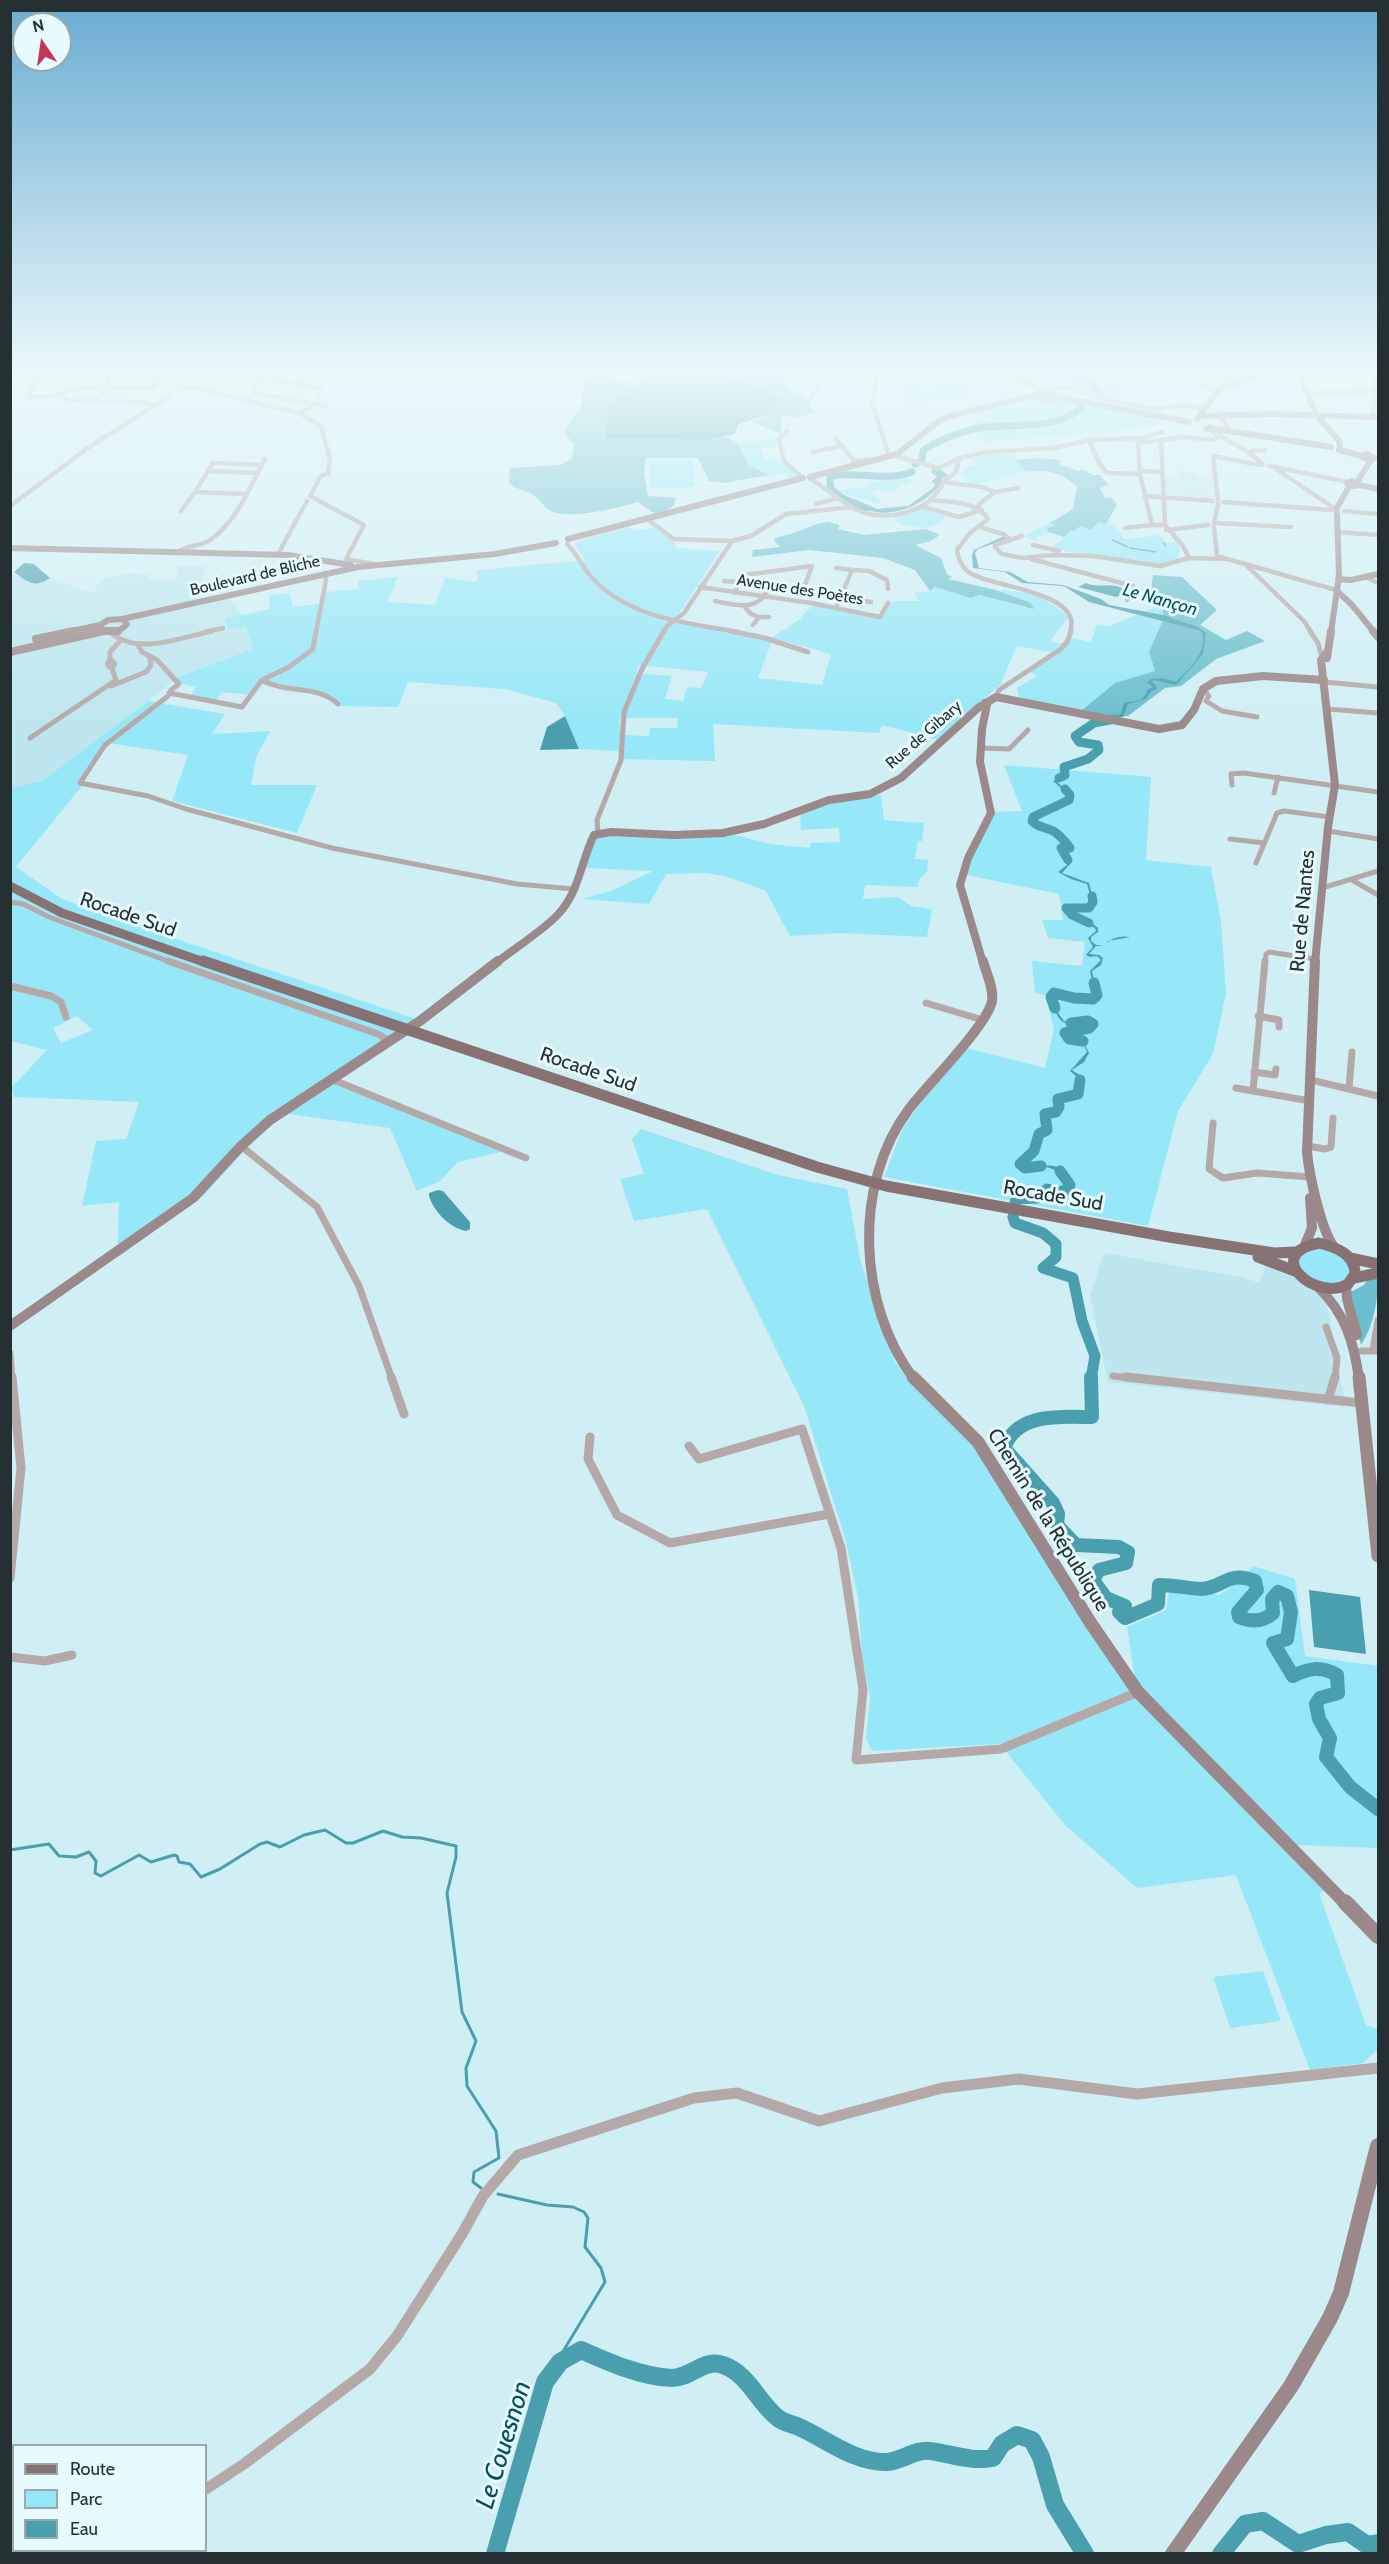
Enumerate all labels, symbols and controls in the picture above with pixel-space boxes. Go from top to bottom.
north arrow [12,12,72,72]
text: N [31,15,46,36]
street label: Boulevard de Bliche [188,552,322,600]
street label: Avenue des Poètes [735,571,865,609]
water label: Le Nançon [1120,579,1200,621]
street label: Rue de Gibary [882,697,966,773]
street label: Rue de Nantes [1286,849,1320,973]
street label: Rocade Sud [77,887,179,943]
street label: Rocade Sud [537,1042,639,1098]
street label: Rocade Sud [1002,1175,1104,1217]
street label: Chemin de la République [982,1424,1114,1616]
water label: Le Couesnon [470,2378,538,2512]
legend [12,2444,207,2552]
text: Route [70,2458,115,2480]
text: Parc [70,2488,102,2510]
text: Eau [70,2518,98,2540]

